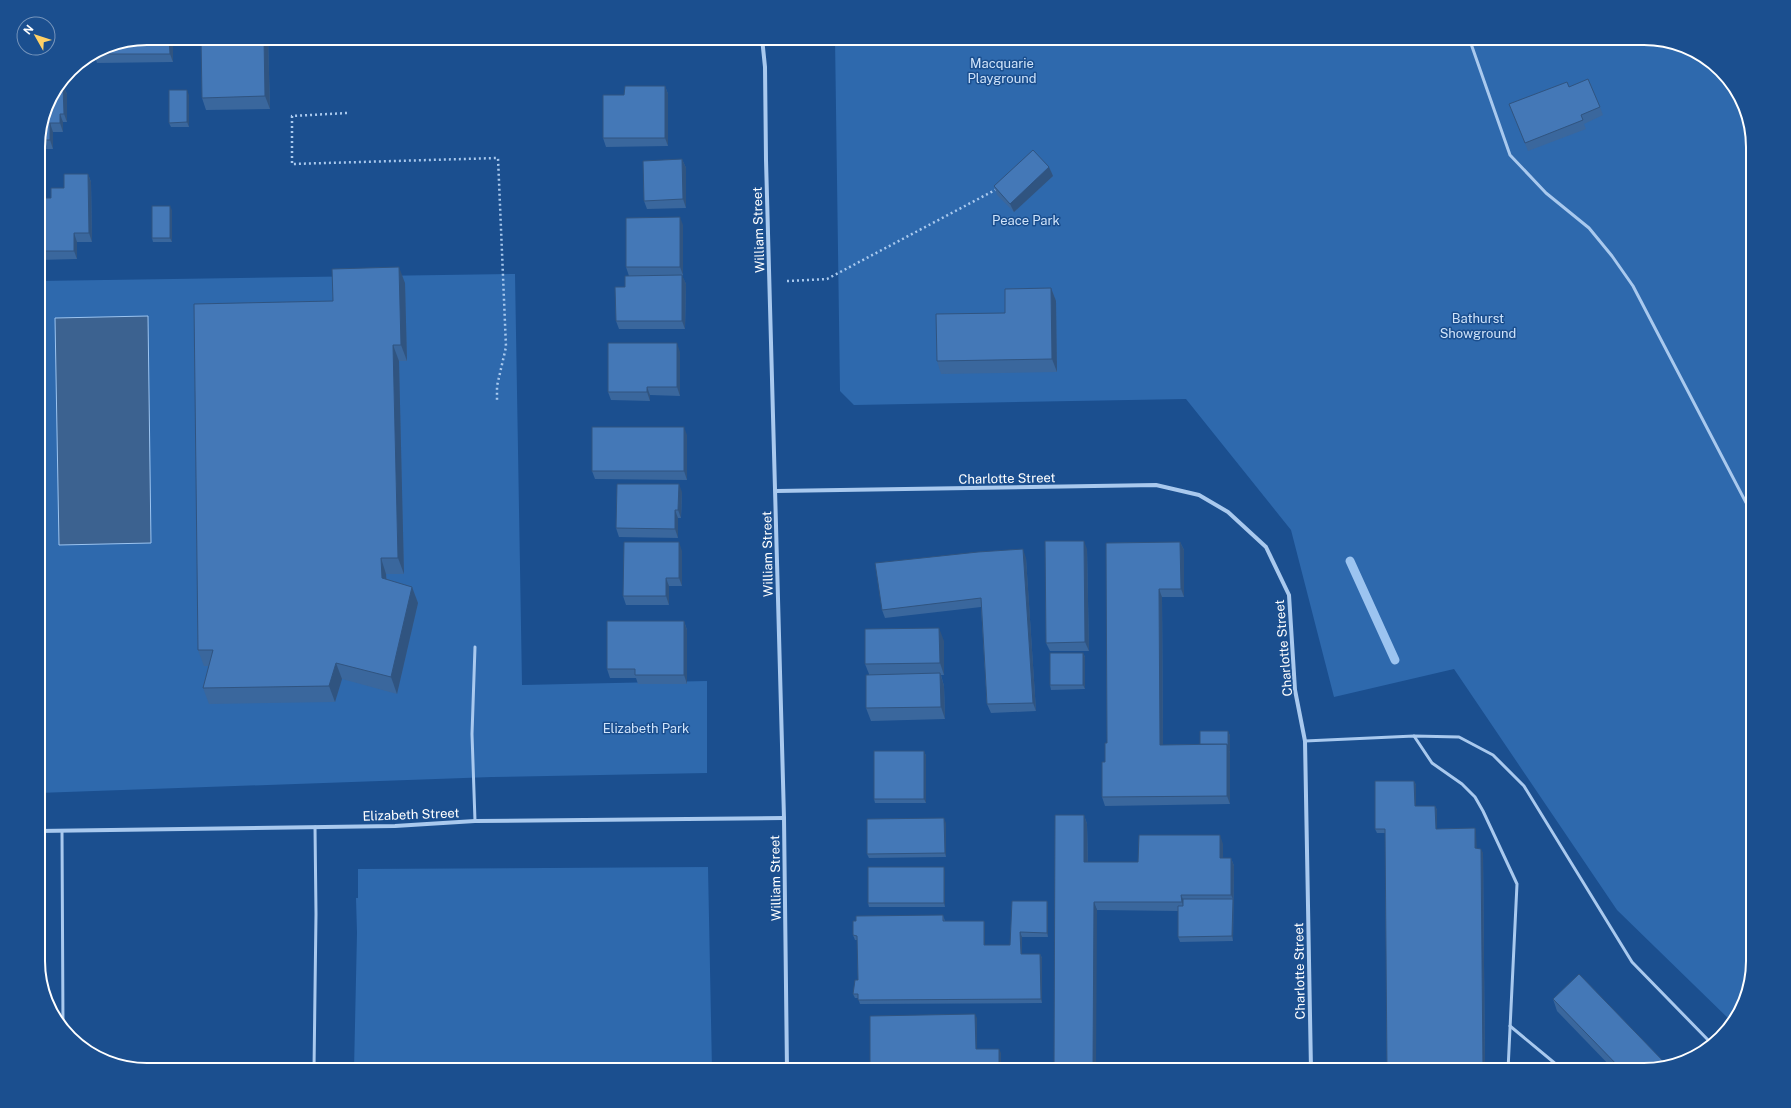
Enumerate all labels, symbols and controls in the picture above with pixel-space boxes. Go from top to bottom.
north arrow [16,16,56,56]
text: N [21,23,36,37]
park label: Macquarie Playground [967,56,1037,86]
street label: William Street [750,187,767,273]
park label: Peace Park [992,213,1060,228]
park label: Bathurst Showground [1440,311,1516,341]
street label: Charlotte Street [958,470,1056,487]
street label: William Street [759,511,776,597]
street label: Charlotte Street [1272,599,1295,697]
park label: Elizabeth Park [603,721,689,736]
street label: Elizabeth Street [362,805,460,824]
street label: William Street [767,835,784,921]
street label: Charlotte Street [1291,922,1308,1020]

